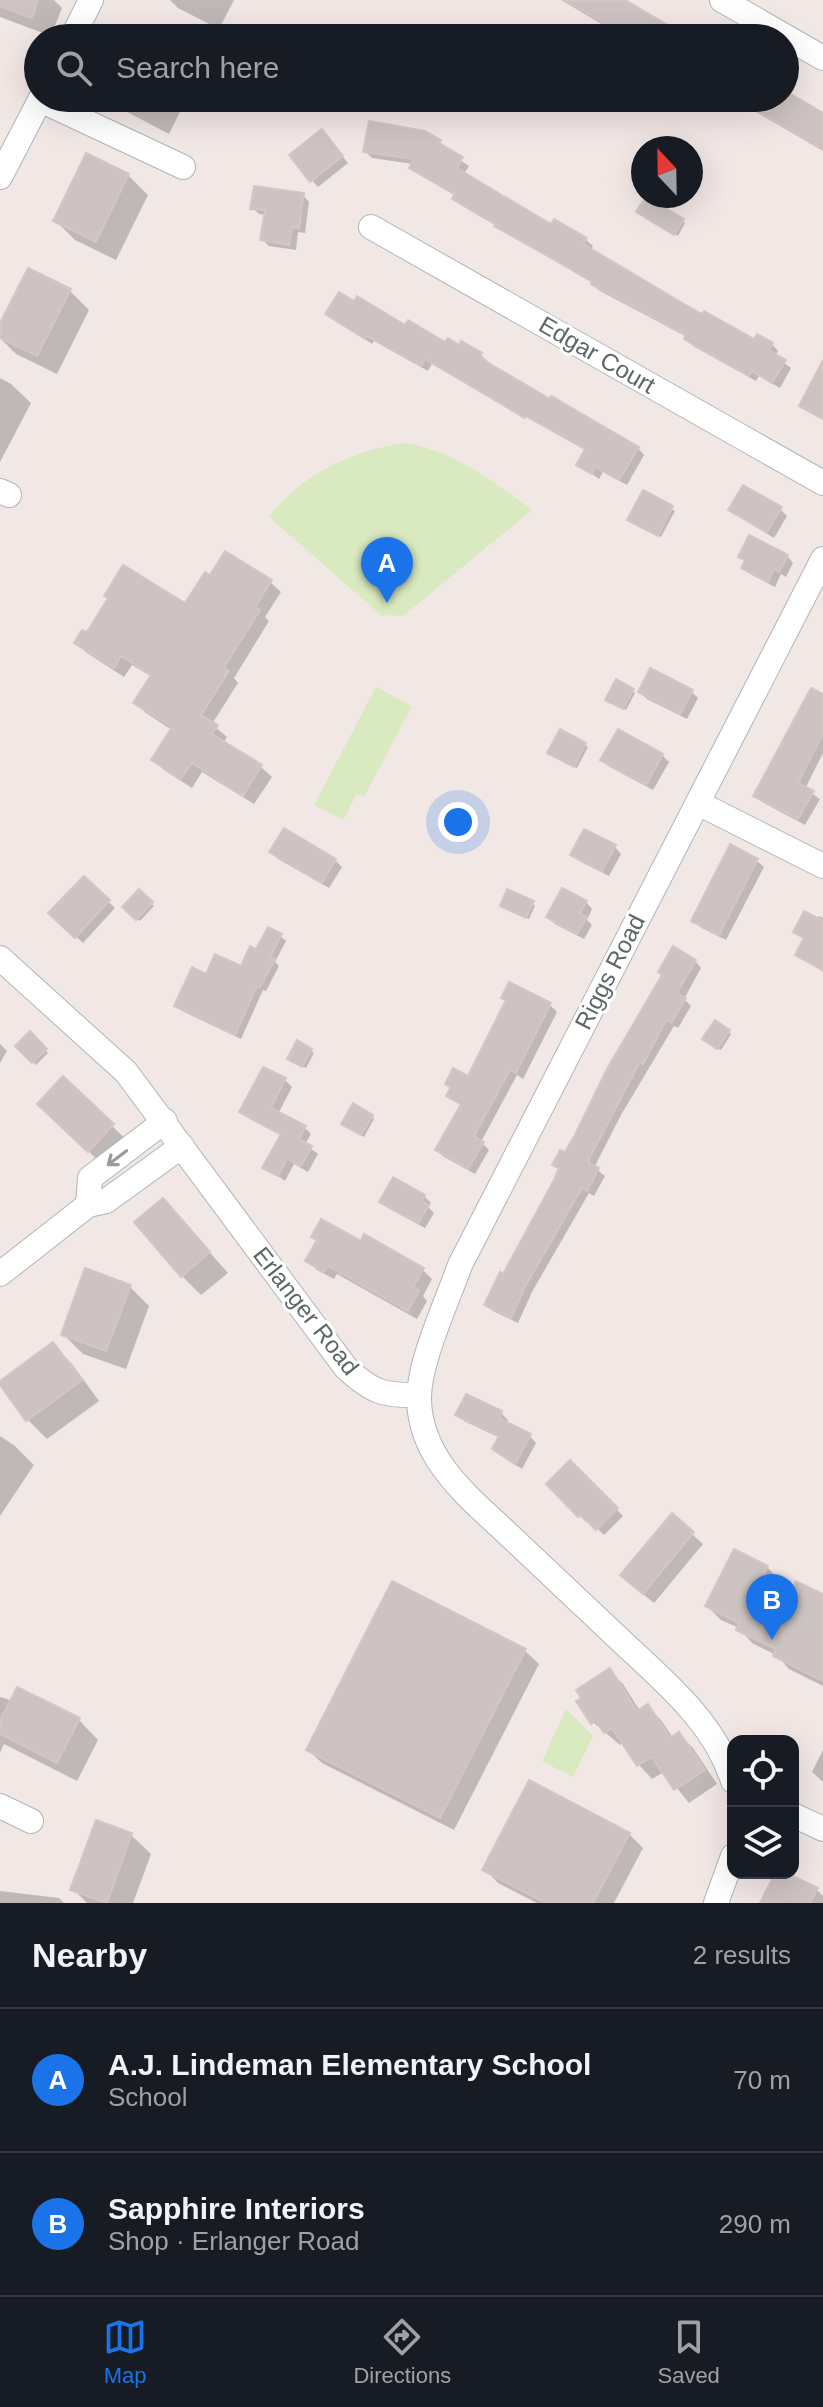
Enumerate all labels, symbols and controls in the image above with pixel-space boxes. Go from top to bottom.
search box [24,24,799,112]
icon: search [52,46,96,90]
text: Search here [116,51,279,84]
north arrow [631,136,703,208]
street label: Edgar Court [534,311,660,399]
pin: A [361,537,413,603]
your location [438,802,478,842]
street label: Riggs Road [569,910,650,1034]
one-way arrow [107,1150,128,1167]
street label: Erlanger Road [248,1241,365,1380]
pin: B [746,1574,798,1640]
map controls [727,1735,799,1879]
button: locate [727,1735,799,1807]
button: layers [727,1807,799,1879]
text: Nearby [32,1936,147,1974]
text: 2 results [693,1940,791,1970]
text: A.J. Lindeman Elementary School [108,2048,591,2081]
text: A [49,2065,67,2095]
text: 70 m [733,2065,791,2095]
text: School [108,2082,188,2112]
text: Sapphire Interiors [108,2192,365,2225]
text: B [49,2209,67,2239]
text: 290 m [719,2209,791,2239]
text: Shop · Erlanger Road [108,2226,359,2256]
tab: Map [103,2315,147,2389]
tab: Directions [353,2315,451,2389]
tab: Saved [657,2315,720,2389]

